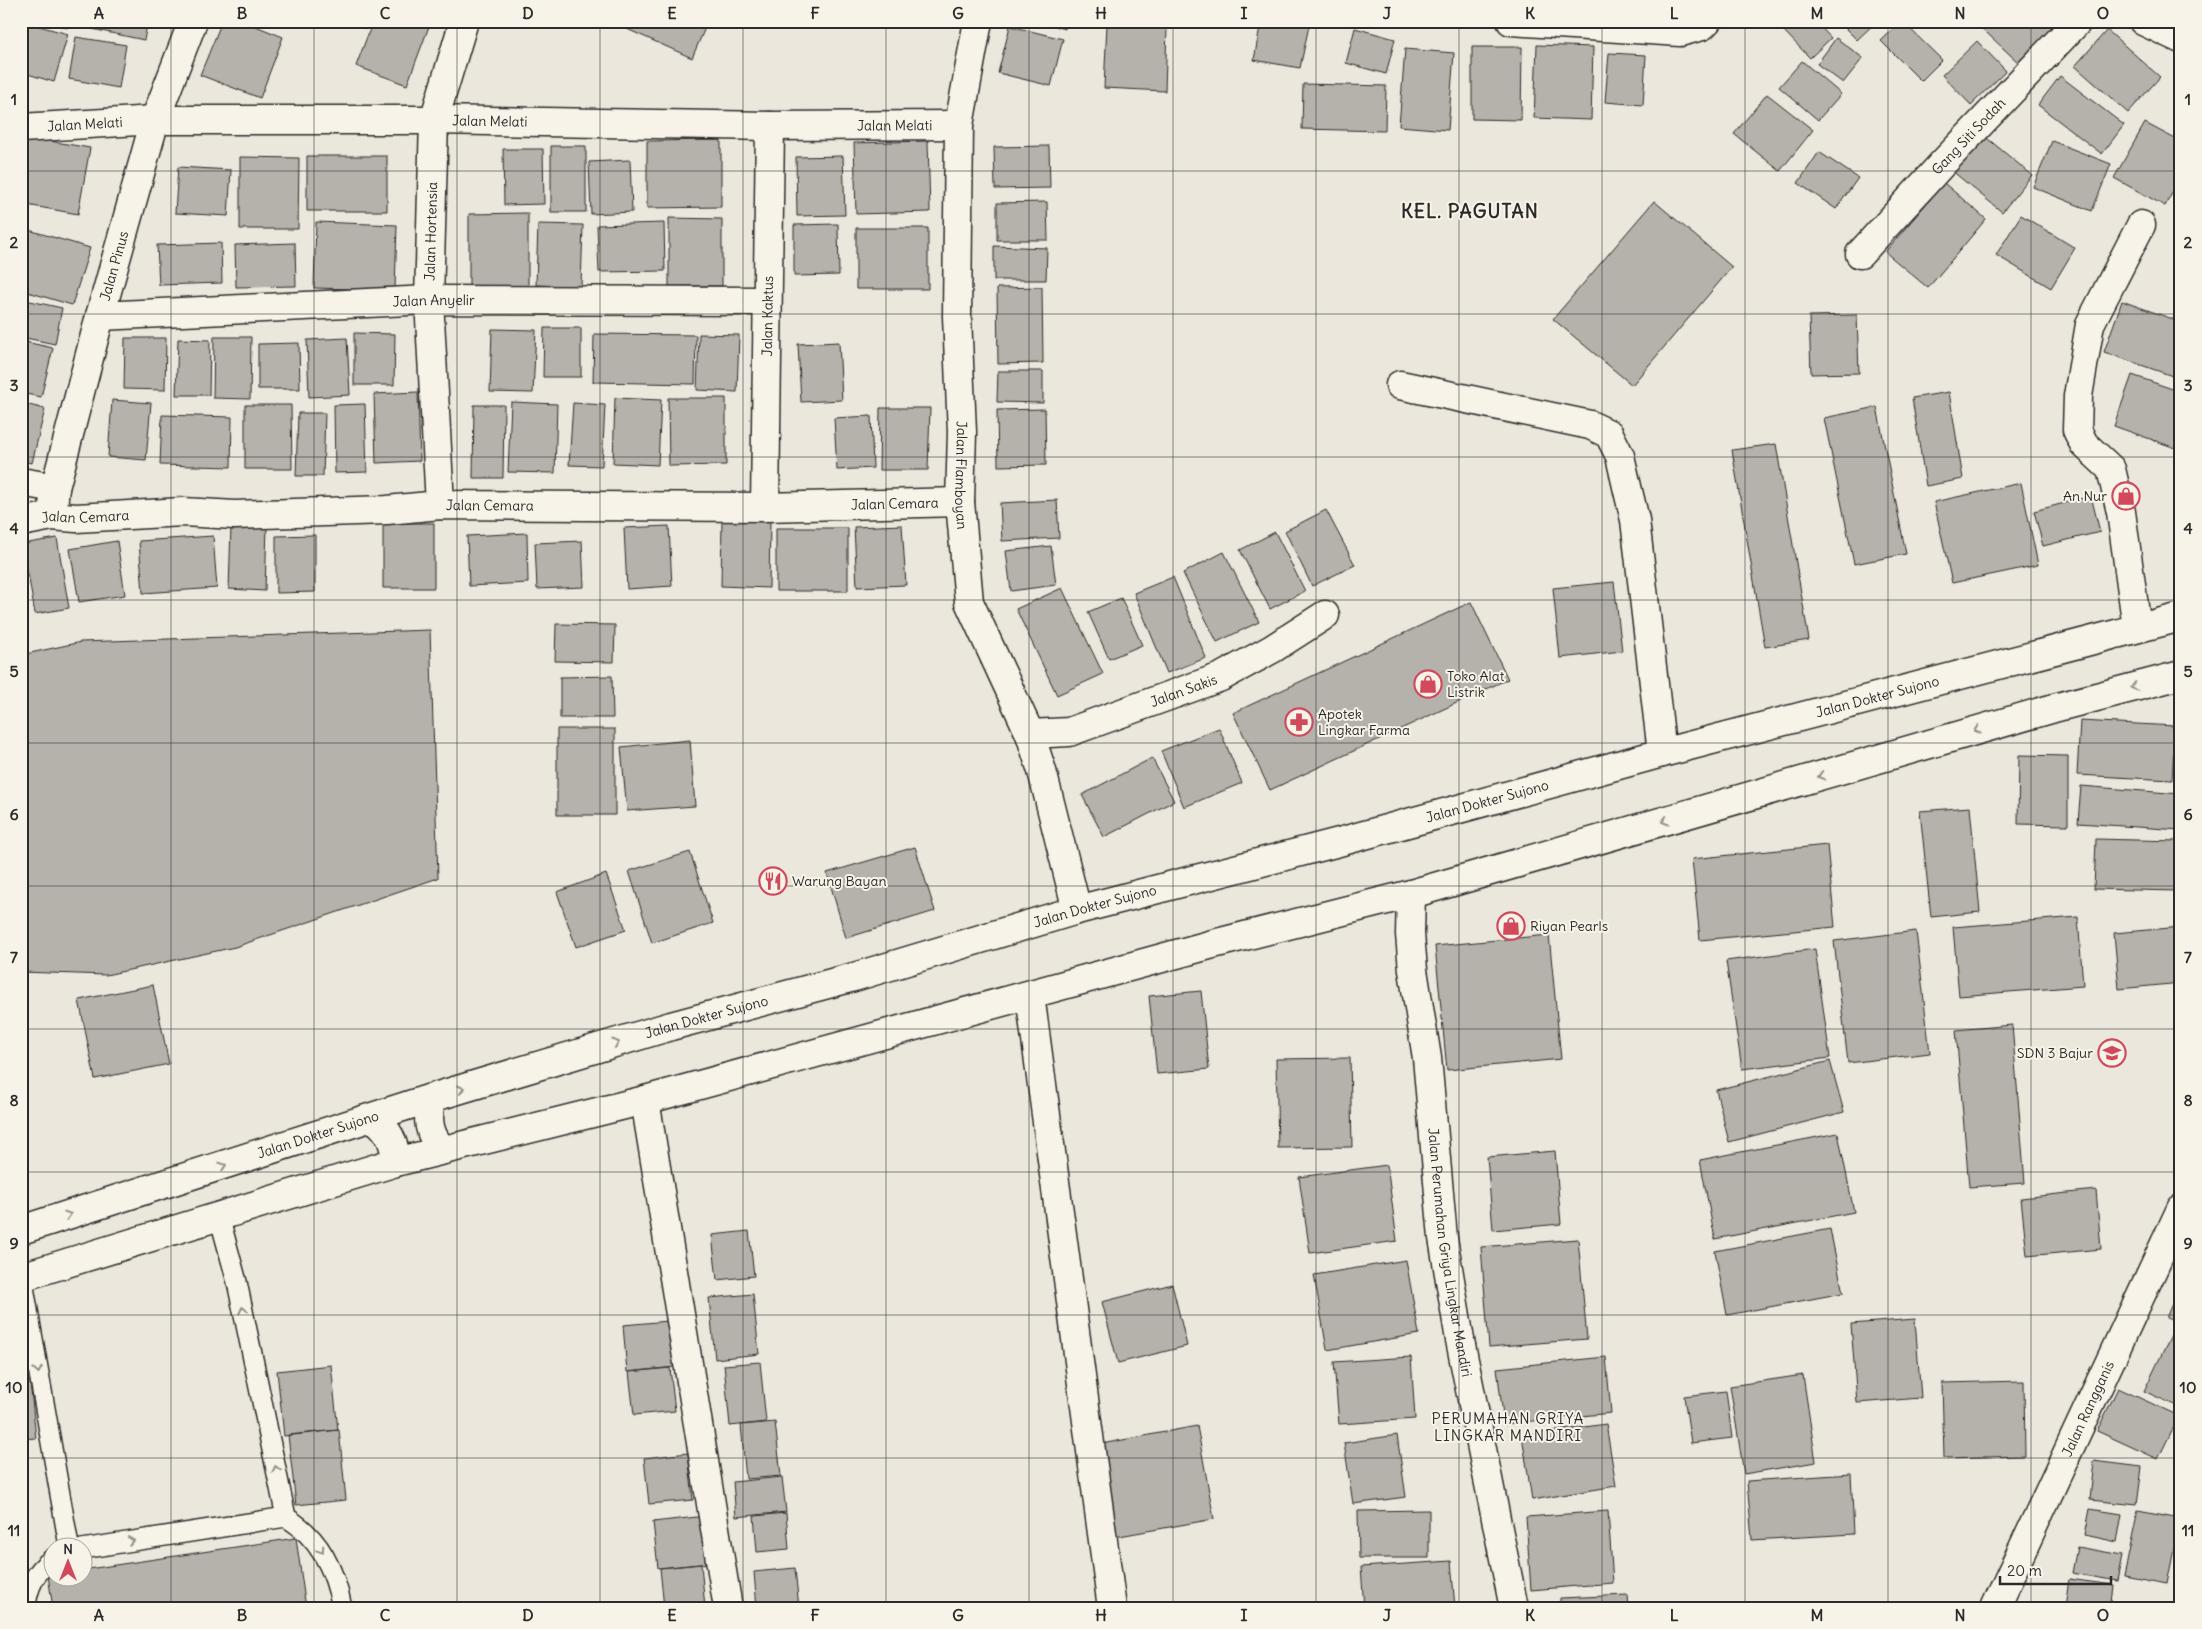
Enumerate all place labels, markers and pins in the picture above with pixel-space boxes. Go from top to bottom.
shop icon: An Nur [2111,481,2141,511]
place label: An Nur [2063,487,2107,505]
place label: Toko Alat Listrik [1447,667,1505,701]
shop icon: Toko Alat Listrik [1413,669,1443,699]
place label: Apotek Lingkar Farma [1318,705,1410,739]
pharmacy icon: Apotek Lingkar Farma [1284,707,1314,737]
restaurant icon: Warung Bayan [758,866,788,896]
place label: Warung Bayan [792,872,887,890]
shop icon: Riyan Pearls [1496,911,1526,941]
place label: Riyan Pearls [1530,917,1608,935]
school or university icon: SDN 3 Bajur [2097,1038,2127,1068]
place label: SDN 3 Bajur [2017,1044,2093,1062]

